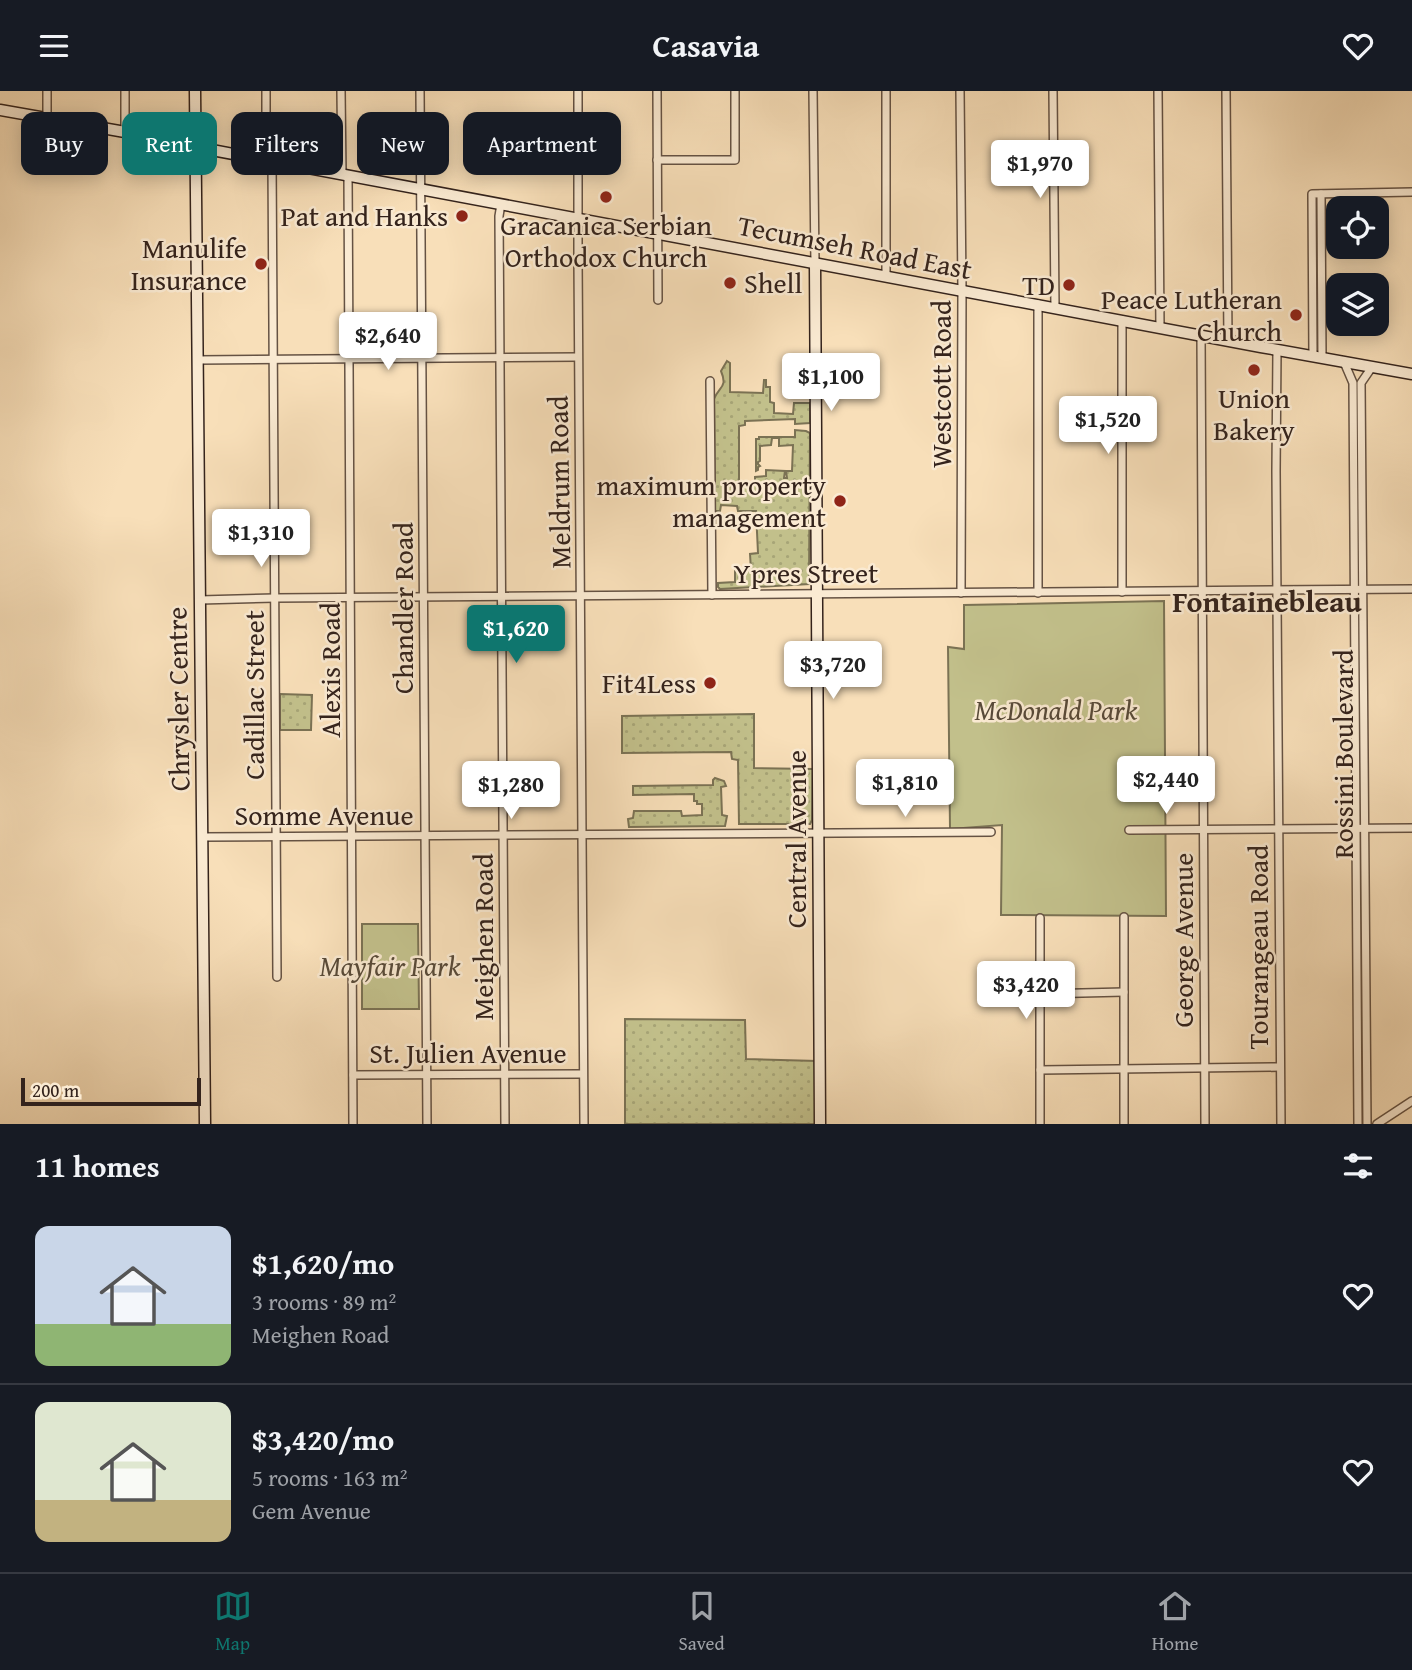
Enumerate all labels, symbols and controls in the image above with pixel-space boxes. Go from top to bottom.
text: Casavia [653,22,759,69]
icon: menu [35,27,73,65]
icon: heart [1339,27,1377,65]
chip: Buy [21,112,108,175]
chip: Rent [122,112,217,175]
chip: Filters [231,112,343,175]
chip: New [357,112,449,175]
chip: Apartment [463,112,621,175]
pin: $1,970 [983,141,1097,200]
text: $1,970 [1007,146,1073,179]
marker: Gracanica Serbian Orthodox Church [598,189,614,205]
place label: Pat and Hanks [281,195,448,236]
map controls [1326,196,1389,336]
button: locate [1326,196,1389,259]
place label: Gracanica Serbian Orthodox Church [500,204,712,277]
street label: Tecumseh Road East [735,204,976,289]
marker: Pat and Hanks [454,208,470,224]
place label: Manulife Insurance [131,227,247,300]
marker: Manulife Insurance [253,256,269,272]
place label: Shell [744,262,802,303]
place label: TD [1022,264,1055,305]
button: layers [1326,273,1389,336]
marker: Shell [722,275,738,291]
marker: TD [1061,277,1077,293]
place label: Peace Lutheran Church [1101,278,1282,351]
street label: Westcott Road [920,300,961,468]
marker: Peace Lutheran Church [1288,307,1304,323]
pin: $2,640 [331,313,445,372]
text: $2,640 [355,318,421,351]
pin: $1,100 [774,353,888,413]
text: $1,100 [798,359,864,392]
marker: Union Bakery [1246,362,1262,378]
place label: Union Bakery [1213,377,1295,450]
street label: Meldrum Road [536,395,581,569]
pin: $1,520 [1051,397,1165,456]
text: $1,520 [1075,402,1141,435]
place label: maximum property management [597,464,826,537]
marker: maximum property management [832,493,848,509]
pin: $1,310 [204,510,318,569]
text: $1,310 [228,515,294,548]
street label: Chandler Road [382,522,423,694]
street label: Ypres Street [734,552,878,593]
district label: Fontainebleau [1172,579,1363,623]
street label: Alexis Road [309,602,350,738]
pin: $1,620 [459,605,573,665]
street label: Chrysler Centre [155,606,200,792]
street label: Cadillac Street [233,610,274,780]
text: $1,620 [483,611,549,644]
pin: $3,720 [776,641,890,701]
text: $3,720 [800,647,866,680]
street label: Rossini Boulevard [1322,649,1363,859]
place label: Fit4Less [602,662,696,703]
marker: Fit4Less [702,675,718,691]
park label: McDonald Park [975,689,1138,730]
street label: Central Avenue [775,750,816,928]
pin: $2,440 [1109,757,1223,816]
pin: $1,810 [848,759,962,819]
pin: $1,280 [454,761,568,821]
text: $2,440 [1133,762,1199,795]
text: $1,810 [872,765,938,798]
text: $1,280 [478,767,544,800]
street label: Somme Avenue [234,794,414,835]
street label: Tourangeau Road [1237,845,1278,1049]
street label: Meighen Road [462,853,503,1021]
street label: George Avenue [1162,853,1203,1027]
park label: Mayfair Park [320,945,461,986]
pin: $3,420 [969,961,1083,1021]
text: $3,420 [993,967,1059,1000]
street label: St. Julien Avenue [369,1032,567,1073]
scale bar [21,1075,201,1107]
text: 200 m [32,1076,79,1104]
text: 11 homes [35,1144,160,1188]
icon: filters [1339,1147,1377,1185]
text: $1,620/mo [252,1241,394,1285]
icon: home [91,1254,175,1338]
icon: heart [1339,1277,1377,1315]
text: 3 rooms · 89 m² [252,1285,396,1318]
text: Meighen Road [252,1318,389,1351]
text: $3,420/mo [252,1417,394,1461]
icon: home [91,1430,175,1514]
icon: heart [1339,1453,1377,1491]
text: 5 rooms · 163 m² [252,1461,407,1494]
text: Gem Avenue [252,1494,371,1527]
tab: Map [214,1587,252,1657]
tab: Saved [679,1587,725,1657]
tab: Home [1152,1587,1198,1657]

